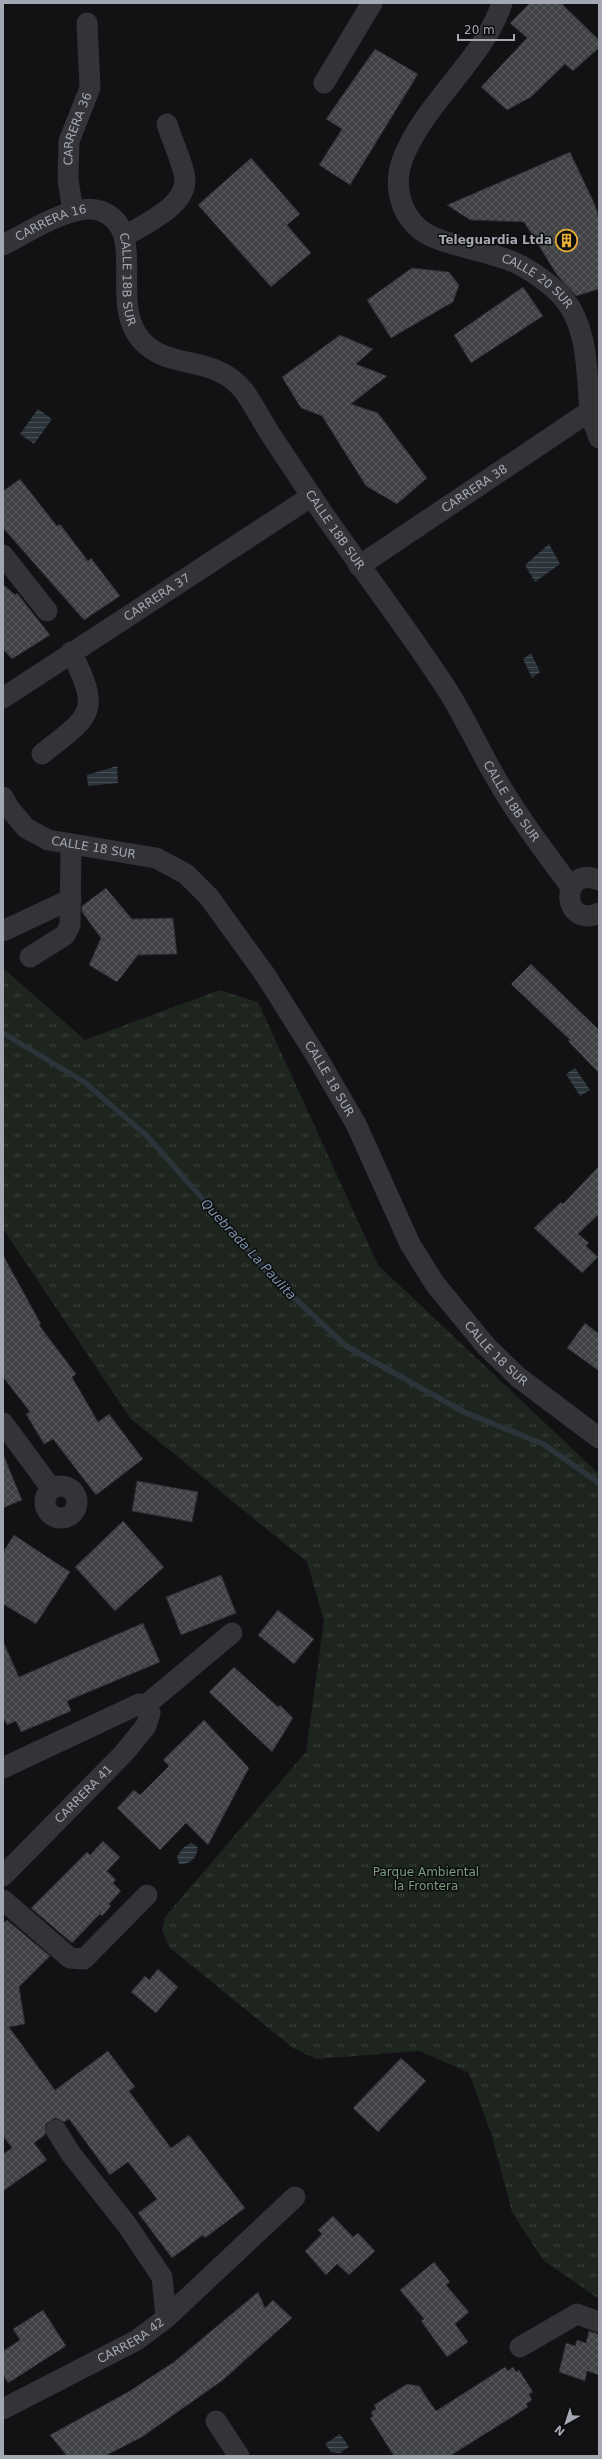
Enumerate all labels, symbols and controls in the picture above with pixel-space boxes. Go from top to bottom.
scale bar [458,16,514,42]
text: 20 m [464,23,495,37]
street label: CARRERA 36 [61,90,95,166]
street label: CARRERA 16 [13,202,87,244]
building icon: Teleguardia Ltda [554,227,580,253]
street label: CALLE 18B SUR [116,231,139,328]
place label: Teleguardia Ltda [439,233,552,247]
street label: CALLE 20 SUR [500,251,576,311]
street label: CARRERA 38 [439,462,510,516]
street label: CALLE 18B SUR [303,487,368,572]
street label: CARRERA 37 [121,571,193,624]
street label: CALLE 18B SUR [480,758,542,845]
street label: CALLE 18 SUR [50,834,137,862]
street label: CALLE 18 SUR [302,1038,357,1119]
water label: Quebrada La Paulita [198,1196,299,1303]
street label: CALLE 18 SUR [461,1318,531,1389]
street label: CARRERA 41 [52,1762,115,1826]
park label: Parque Ambiental la Frontera [373,1865,479,1893]
street label: CARRERA 42 [95,2315,167,2366]
north arrow [546,2403,586,2443]
text: N [552,2422,568,2438]

